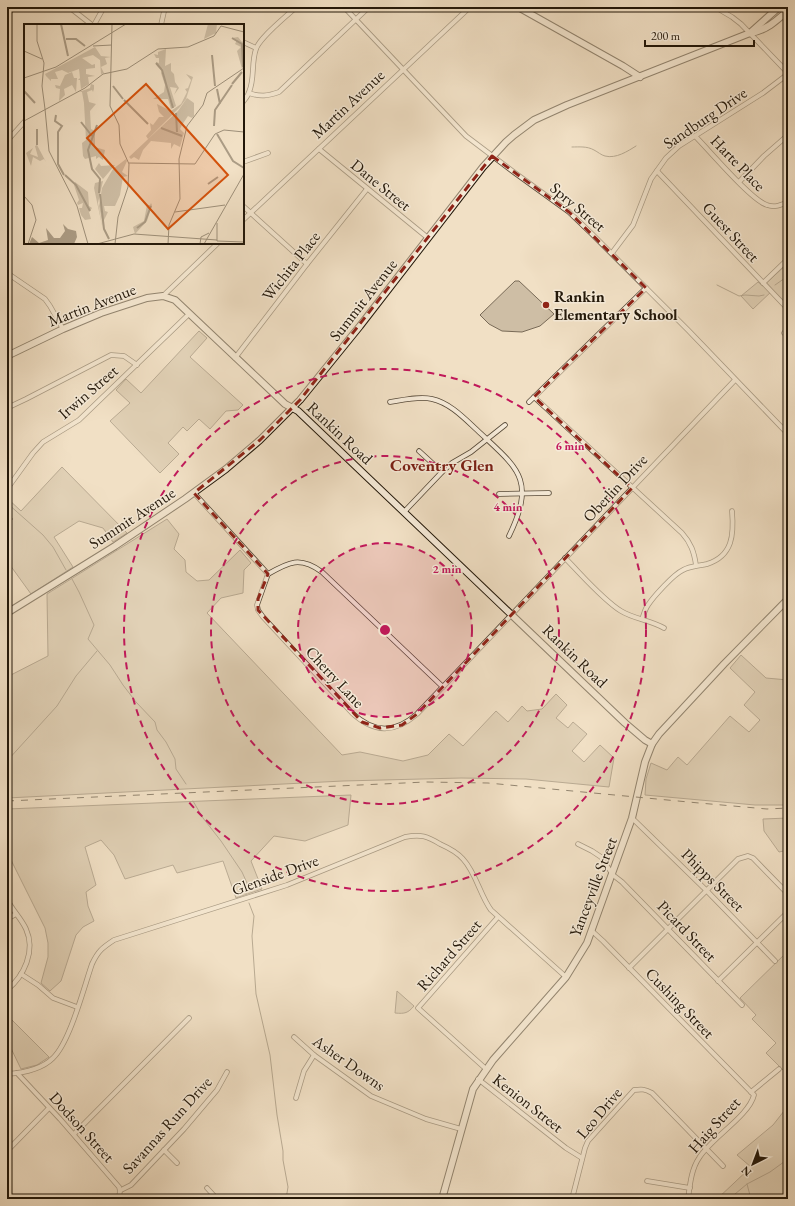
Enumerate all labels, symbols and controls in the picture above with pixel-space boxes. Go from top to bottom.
scale bar [645,22,754,48]
inset map [24,24,244,244]
text: 200 m [651,28,681,44]
street label: Martin Avenue [307,65,389,143]
street label: Sandburg Drive [659,82,751,154]
street label: Harte Place [706,130,770,196]
street label: Dane Street [347,154,415,216]
street label: Spry Street [546,178,610,236]
street label: Guest Street [698,197,764,267]
street label: Wichita Place [257,227,325,305]
street label: Summit Avenue [324,255,402,345]
street label: Martin Avenue [45,279,139,331]
place label: Rankin Elementary School [554,286,678,325]
marker: Rankin Elementary School [541,300,551,310]
street label: Irwin Street [54,360,122,424]
street label: Rankin Road [303,397,378,470]
text: 6 min [555,438,585,454]
street label: Oberlin Drive [578,450,652,526]
district label: Coventry Glen [390,454,494,476]
street label: Summit Avenue [85,482,179,554]
text: 4 min [493,499,523,515]
text: 2 min [432,561,462,577]
street label: Rankin Road [538,620,613,693]
centre of rings [378,623,392,637]
street label: Cherry Lane [301,642,369,712]
street label: Yanceyville Street [564,834,622,940]
street label: Phipps Street [677,844,749,916]
street label: Glenside Drive [229,850,321,900]
street label: Picard Street [653,896,721,966]
street label: Richard Street [412,915,486,995]
street label: Cushing Street [641,963,719,1043]
street label: Asher Downs [308,1030,389,1096]
street label: Kenion Street [488,1069,568,1137]
street label: Savannas Run Drive [118,1072,216,1178]
street label: Leo Drive [571,1083,627,1143]
street label: Dodson Street [45,1087,119,1167]
street label: Haig Street [683,1092,745,1158]
north arrow [733,1144,773,1184]
text: N [738,1163,754,1180]

